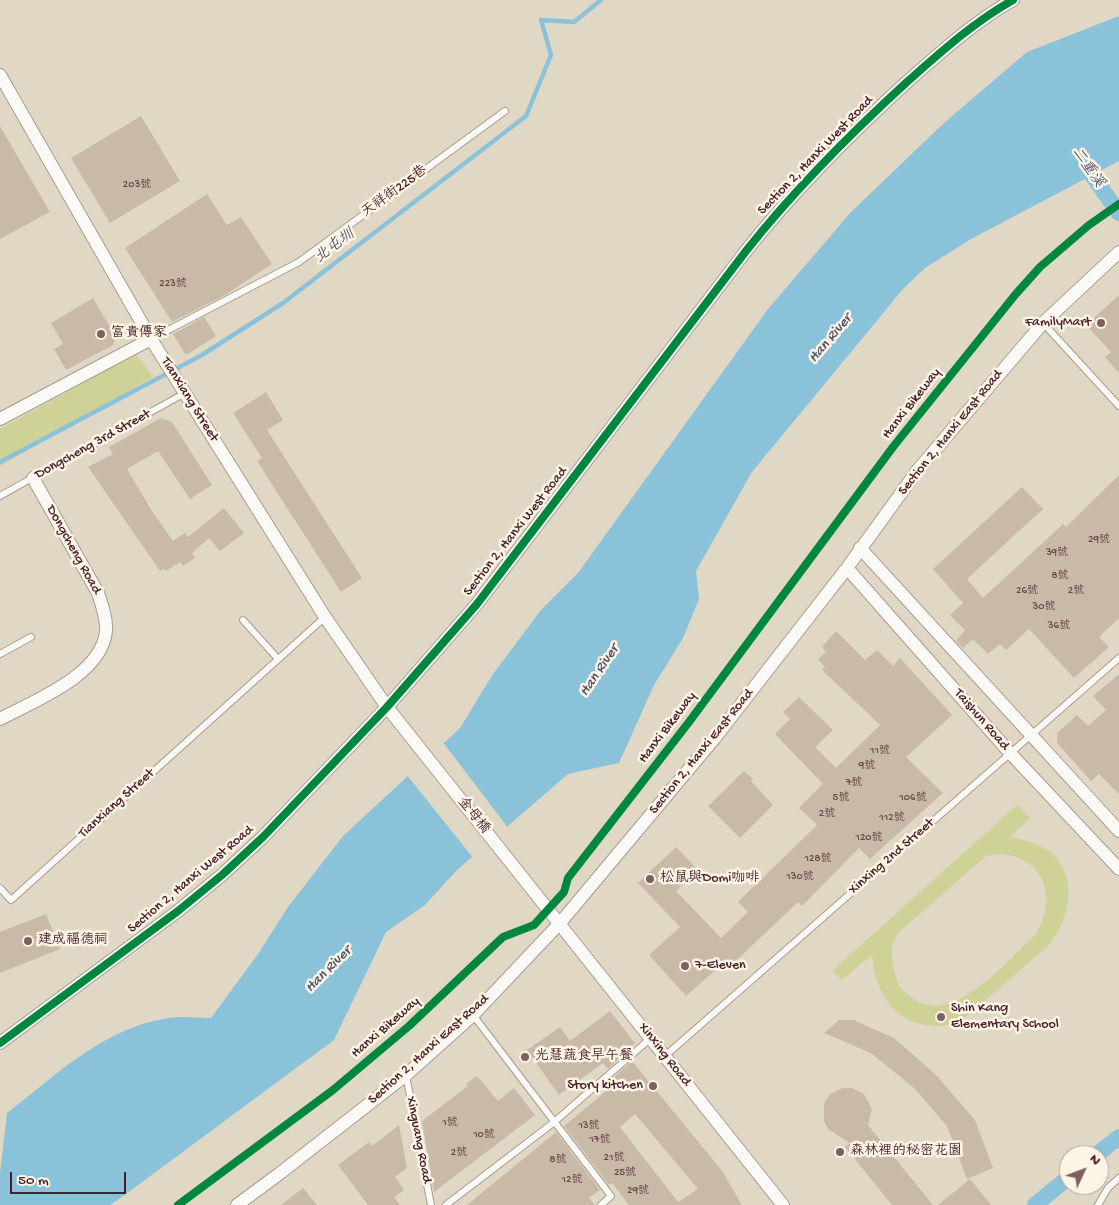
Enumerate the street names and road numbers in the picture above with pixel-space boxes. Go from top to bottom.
street label: Section 2, Hanxi West Road [755,93,877,219]
street label: 天祥街225巷 [359,163,431,221]
street label: Tianxiang Street [156,355,222,445]
street label: Hanxi Bikeway [879,365,945,443]
street label: Section 2, Hanxi East Road [895,367,1007,499]
street label: Dongcheng 3rd Street [32,406,154,484]
street label: Section 2, Hanxi West Road [460,464,572,600]
street label: Dongcheng Road [42,503,104,597]
street label: Section 2, Hanxi East Road [646,686,758,818]
street label: Taishun Road [950,686,1012,754]
street label: Hanxi Bikeway [636,689,700,767]
street label: Tianxiang Street [76,766,158,842]
street label: 金母橋 [453,794,493,838]
street label: Xinxing 2nd Street [846,815,938,899]
street label: Section 2, Hanxi West Road [125,822,257,938]
street label: Section 2, Hanxi East Road [365,991,493,1109]
street label: Hanxi Bikeway [348,994,424,1062]
street label: Xinxing Road [634,1020,694,1090]
street label: Xinguang Road [401,1095,435,1185]

